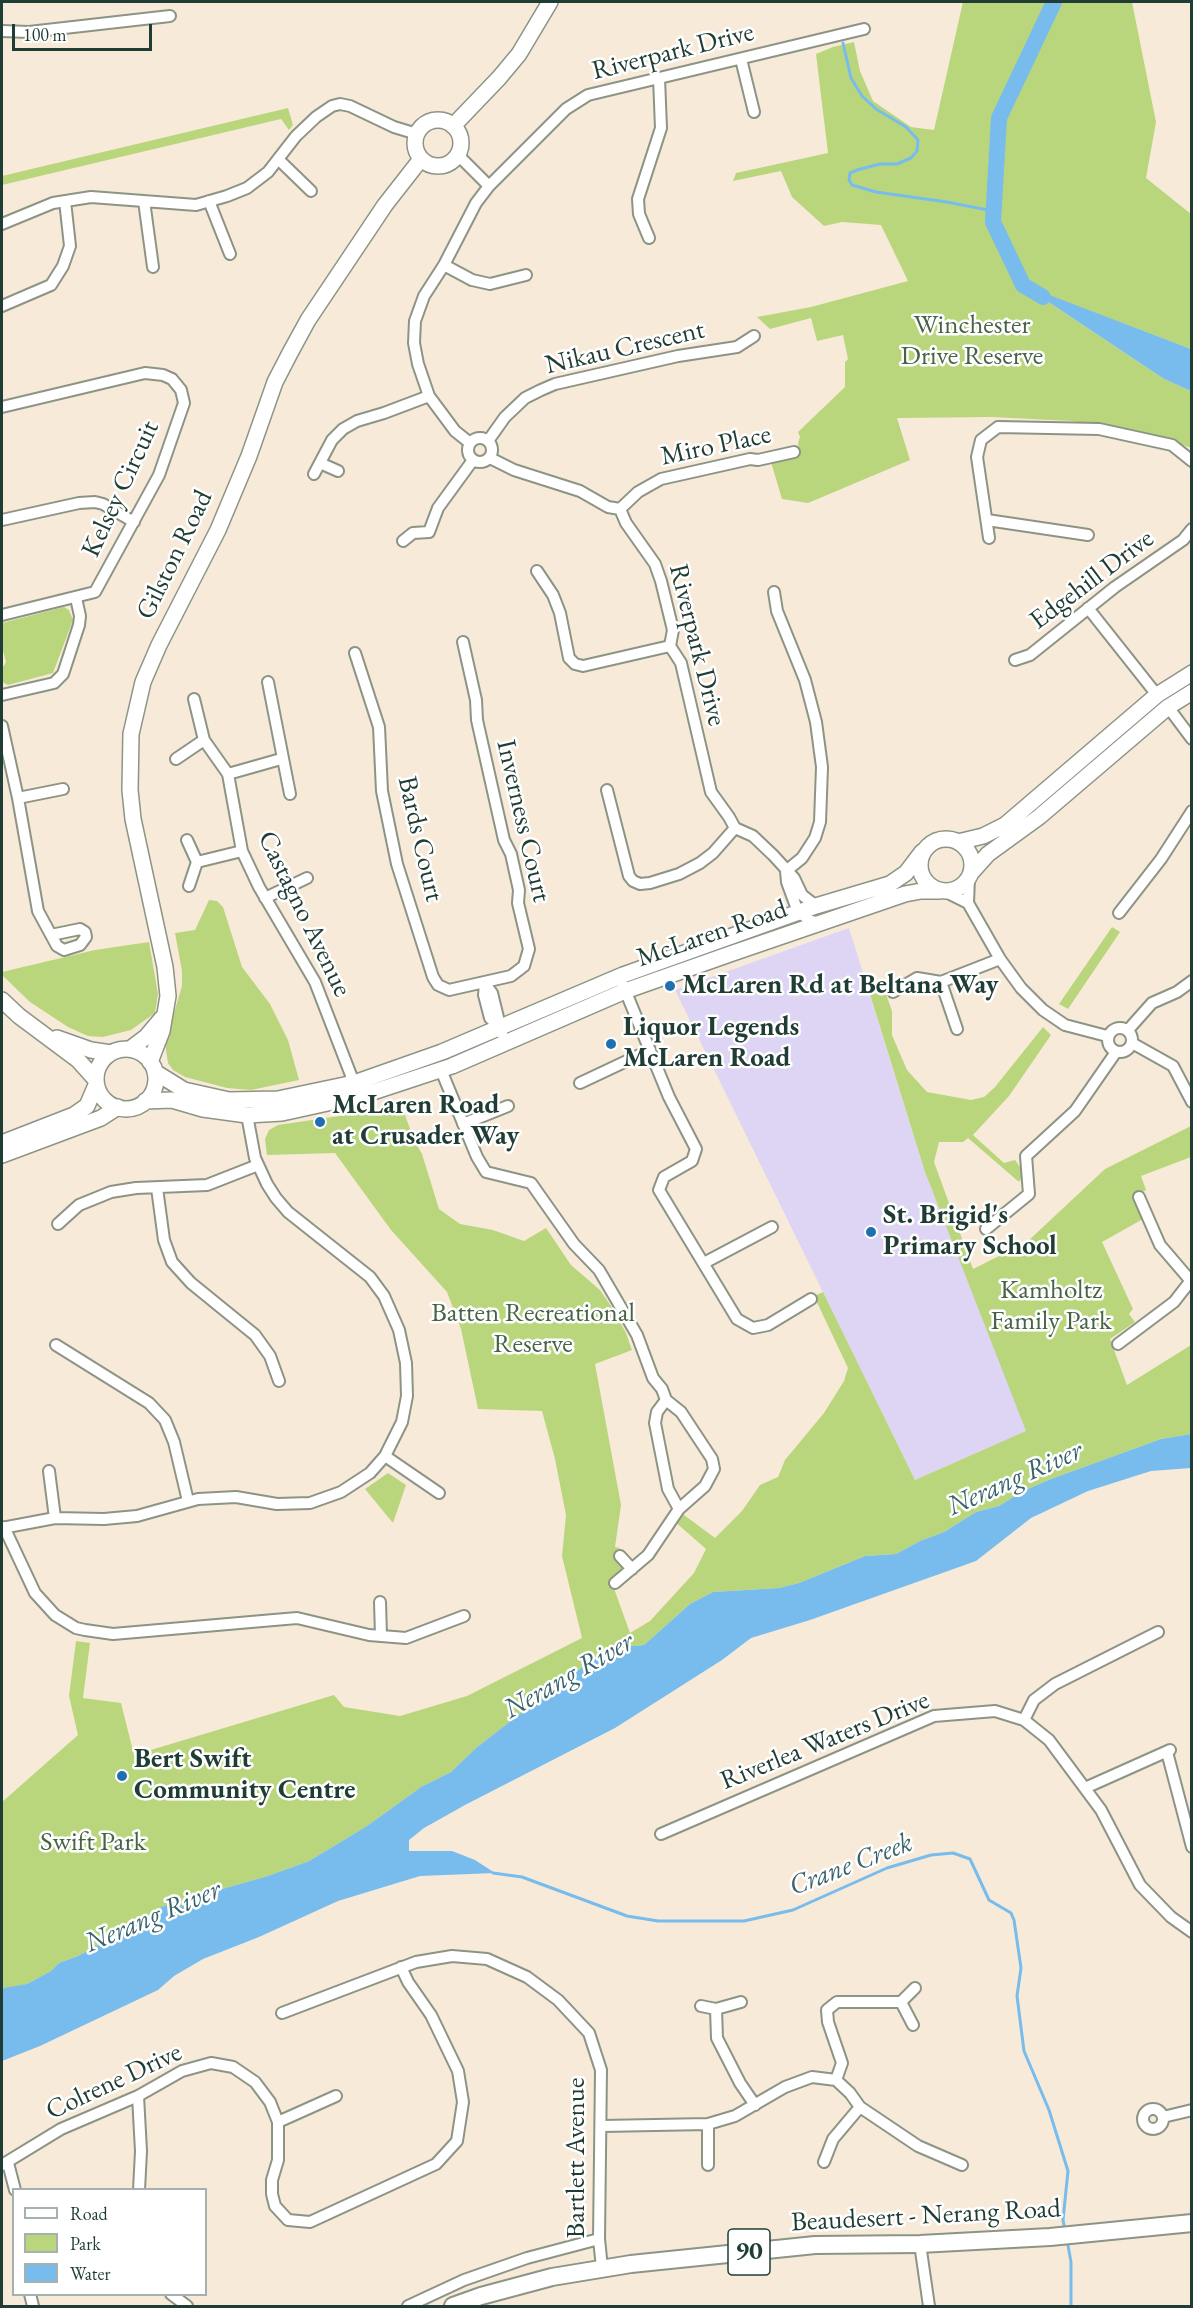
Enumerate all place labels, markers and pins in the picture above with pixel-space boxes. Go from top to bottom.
place label: McLaren Rd at Beltana Way [682,970,999,1002]
marker: McLaren Rd at Beltana Way [663,979,677,993]
place label: Liquor Legends McLaren Road [623,1012,799,1075]
marker: Liquor Legends McLaren Road [604,1037,618,1051]
place label: McLaren Road at Crusader Way [332,1090,519,1153]
marker: McLaren Road at Crusader Way [313,1115,327,1129]
place label: St. Brigid's Primary School [883,1200,1057,1263]
marker: St. Brigid's Primary School [864,1225,878,1239]
place label: Bert Swift Community Centre [134,1744,355,1807]
marker: Bert Swift Community Centre [115,1769,129,1783]

